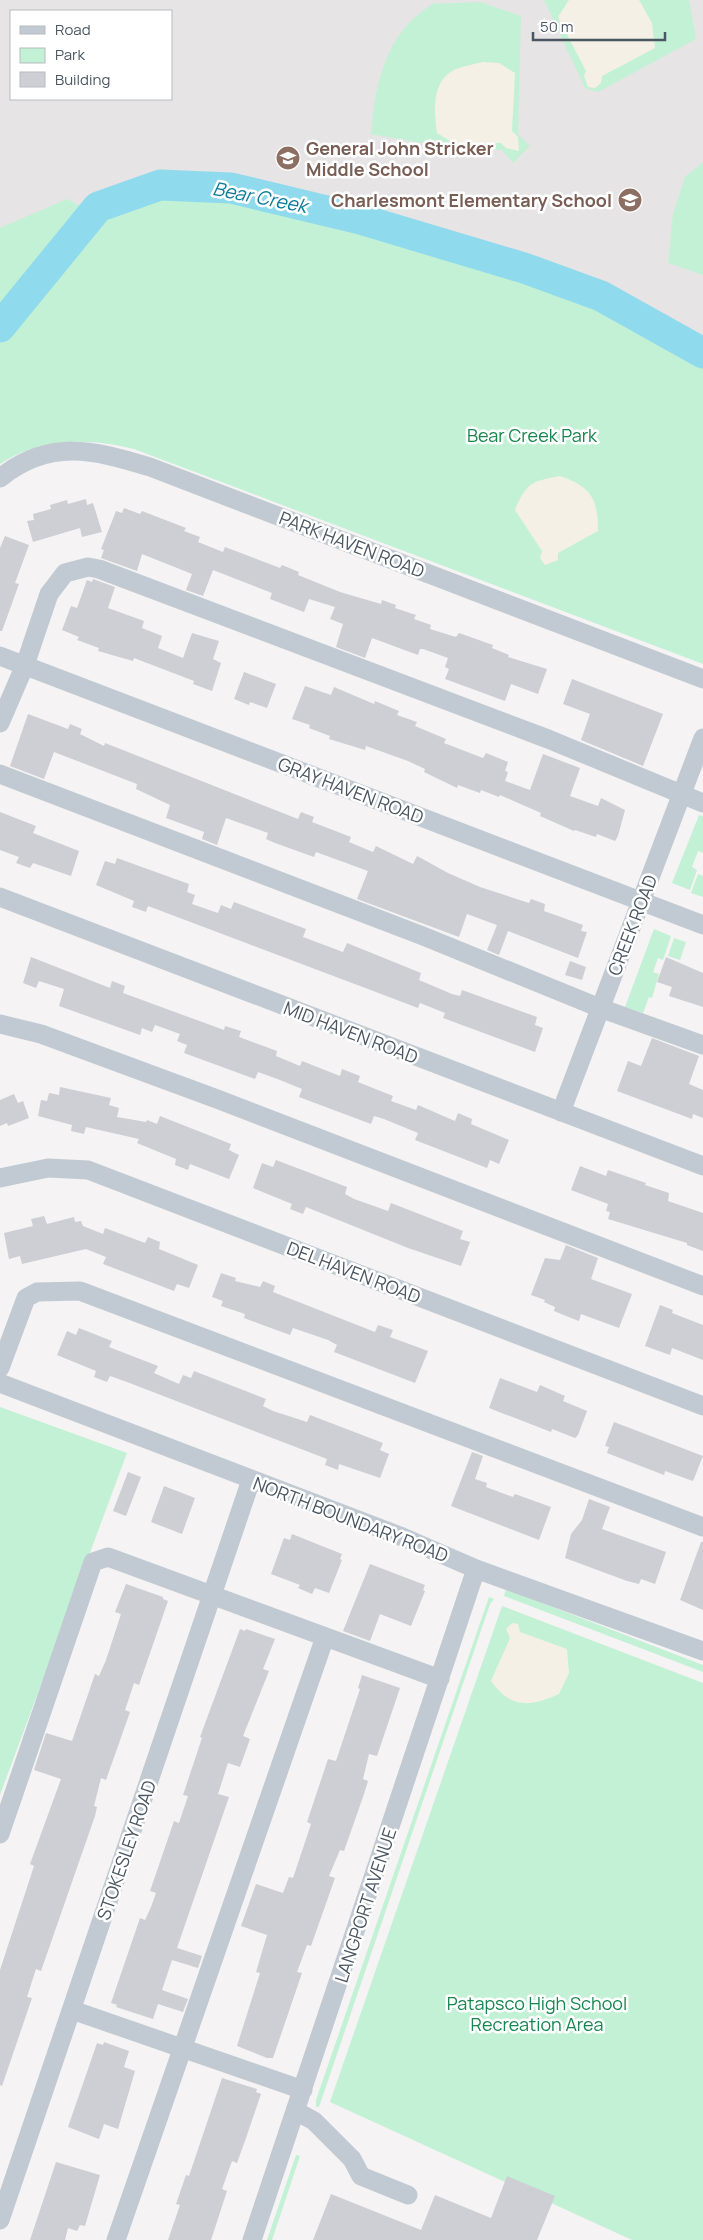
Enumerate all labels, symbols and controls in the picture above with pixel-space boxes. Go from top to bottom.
legend [10,10,172,100]
scale bar [533,10,666,42]
text: 50 m [540,16,574,37]
text: Road [55,19,91,40]
text: Park [55,44,85,65]
text: Building [55,69,110,90]
place label: General John Stricker Middle School [306,136,494,181]
school or university icon: General John Stricker Middle School [275,145,301,171]
water label: Bear Creek [211,175,312,219]
school or university icon: Charlesmont Elementary School [617,187,643,213]
place label: Charlesmont Elementary School [331,188,612,212]
park label: Bear Creek Park [467,423,598,447]
street label: PARK HAVEN ROAD [276,505,428,583]
street label: GRAY HAVEN ROAD [275,751,427,829]
street label: CREEK ROAD [602,871,662,979]
street label: MID HAVEN ROAD [280,995,422,1069]
street label: DEL HAVEN ROAD [284,1235,424,1309]
street label: NORTH BOUNDARY ROAD [250,1471,452,1567]
street label: STOKESLEY ROAD [91,1777,161,1923]
street label: LANGPORT AVENUE [329,1825,401,1985]
park label: Patapsco High School Recreation Area [447,1991,627,2036]

